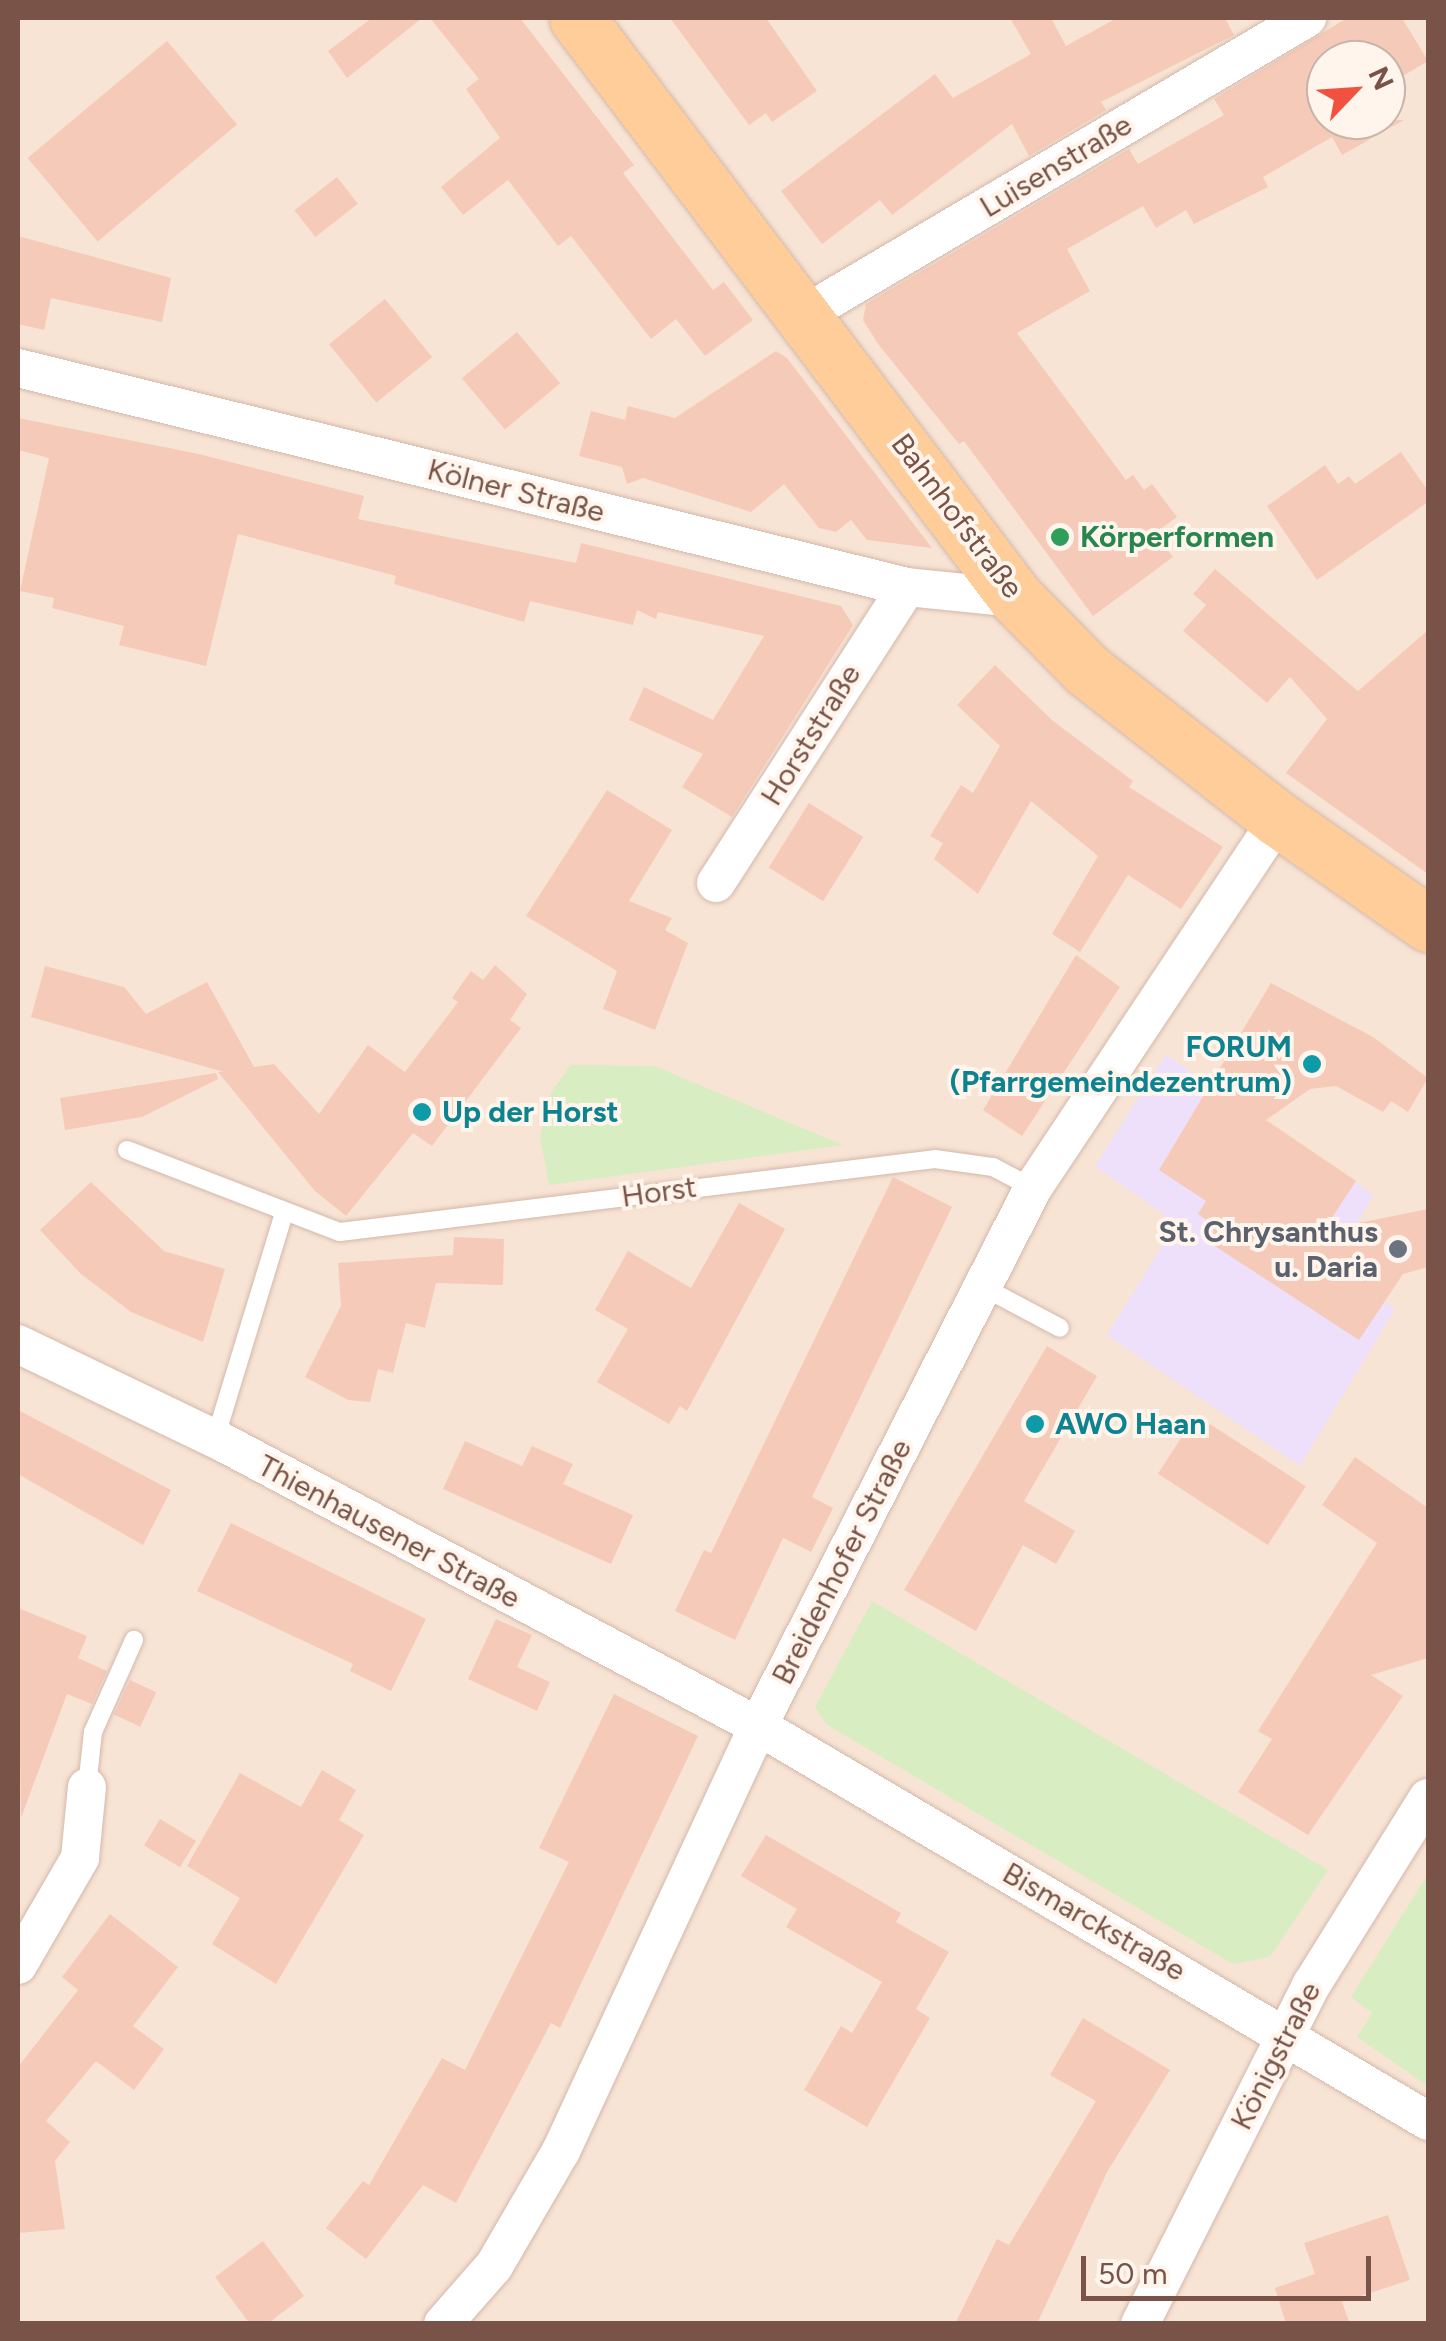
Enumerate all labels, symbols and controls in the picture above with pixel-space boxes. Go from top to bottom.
north arrow [1306,40,1406,140]
text: N [1361,61,1401,95]
street label: Luisenstraße [974,107,1138,225]
street label: Bahnhofstraße [884,427,1030,605]
street label: Kölner Straße [424,452,608,530]
place label: Körperformen [1080,519,1274,555]
marker: Körperformen [1049,526,1071,548]
street label: Horststraße [753,658,869,812]
place label: FORUM (Pfarrgemeindezentrum) [949,1029,1292,1100]
marker: FORUM (Pfarrgemeindezentrum) [1301,1053,1323,1075]
place label: Up der Horst [442,1094,619,1130]
marker: Up der Horst [411,1101,433,1123]
street label: Horst [619,1169,699,1215]
place label: St. Chrysanthus u. Daria [1158,1214,1378,1284]
marker: St. Chrysanthus u. Daria [1387,1238,1409,1260]
place label: AWO Haan [1055,1406,1206,1442]
marker: AWO Haan [1024,1413,1046,1435]
street label: Breidenhofer Straße [765,1434,919,1690]
street label: Thienhausener Straße [252,1448,526,1616]
street label: Bismarckstraße [996,1855,1192,1989]
street label: Königstraße [1223,1976,1329,2136]
scale bar [1086,2236,1376,2298]
text: 50 m [1098,2255,1167,2292]

